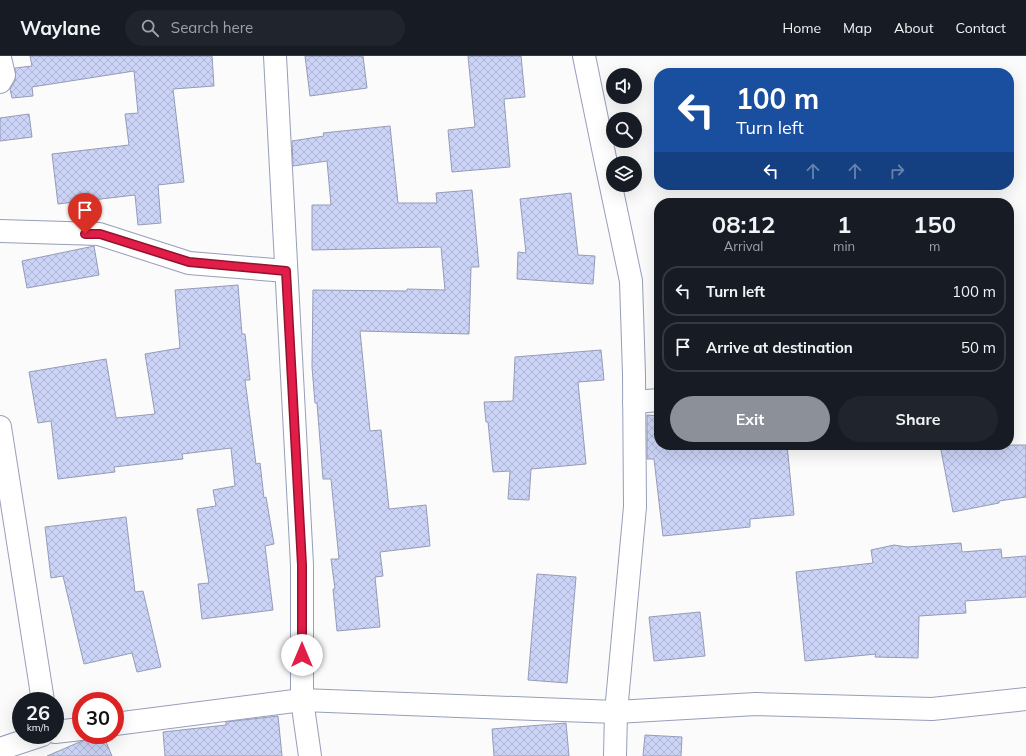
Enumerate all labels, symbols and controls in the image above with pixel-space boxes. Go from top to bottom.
search box [125,10,405,46]
text: Waylane [20,16,101,40]
icon: search [139,17,161,39]
text: Search here [171,18,253,37]
text: Home [782,19,821,37]
text: Map [843,19,872,37]
text: About [894,19,934,37]
text: Contact [956,19,1006,37]
map controls [606,68,642,192]
button: sound [606,68,642,104]
text: 100 m [736,81,819,116]
icon: left [670,84,722,136]
button: search [606,112,642,148]
text: Turn left [736,116,804,139]
button: layers [606,156,642,192]
icon: left [760,160,782,182]
icon: ahead [802,160,824,182]
icon: ahead [844,160,866,182]
icon: right [886,160,908,182]
pin [68,193,102,234]
icon: arrive [74,199,96,221]
text: 08:12 [712,209,775,239]
text: 1 [837,209,851,239]
text: 150 [913,209,956,239]
text: Arrival [724,238,763,254]
text: min [833,238,855,254]
text: m [929,238,940,254]
icon: left [672,280,694,302]
text: Turn left [706,282,765,301]
text: 100 m [952,282,996,301]
icon: arrive [672,336,694,358]
text: Arrive at destination [706,338,853,357]
text: 50 m [961,338,996,357]
button: Exit [670,396,830,442]
button: Share [838,396,998,442]
position arrow [281,634,323,676]
speed limit sign: 30 [72,692,124,744]
text: 26 [26,700,50,725]
text: km/h [27,721,49,734]

